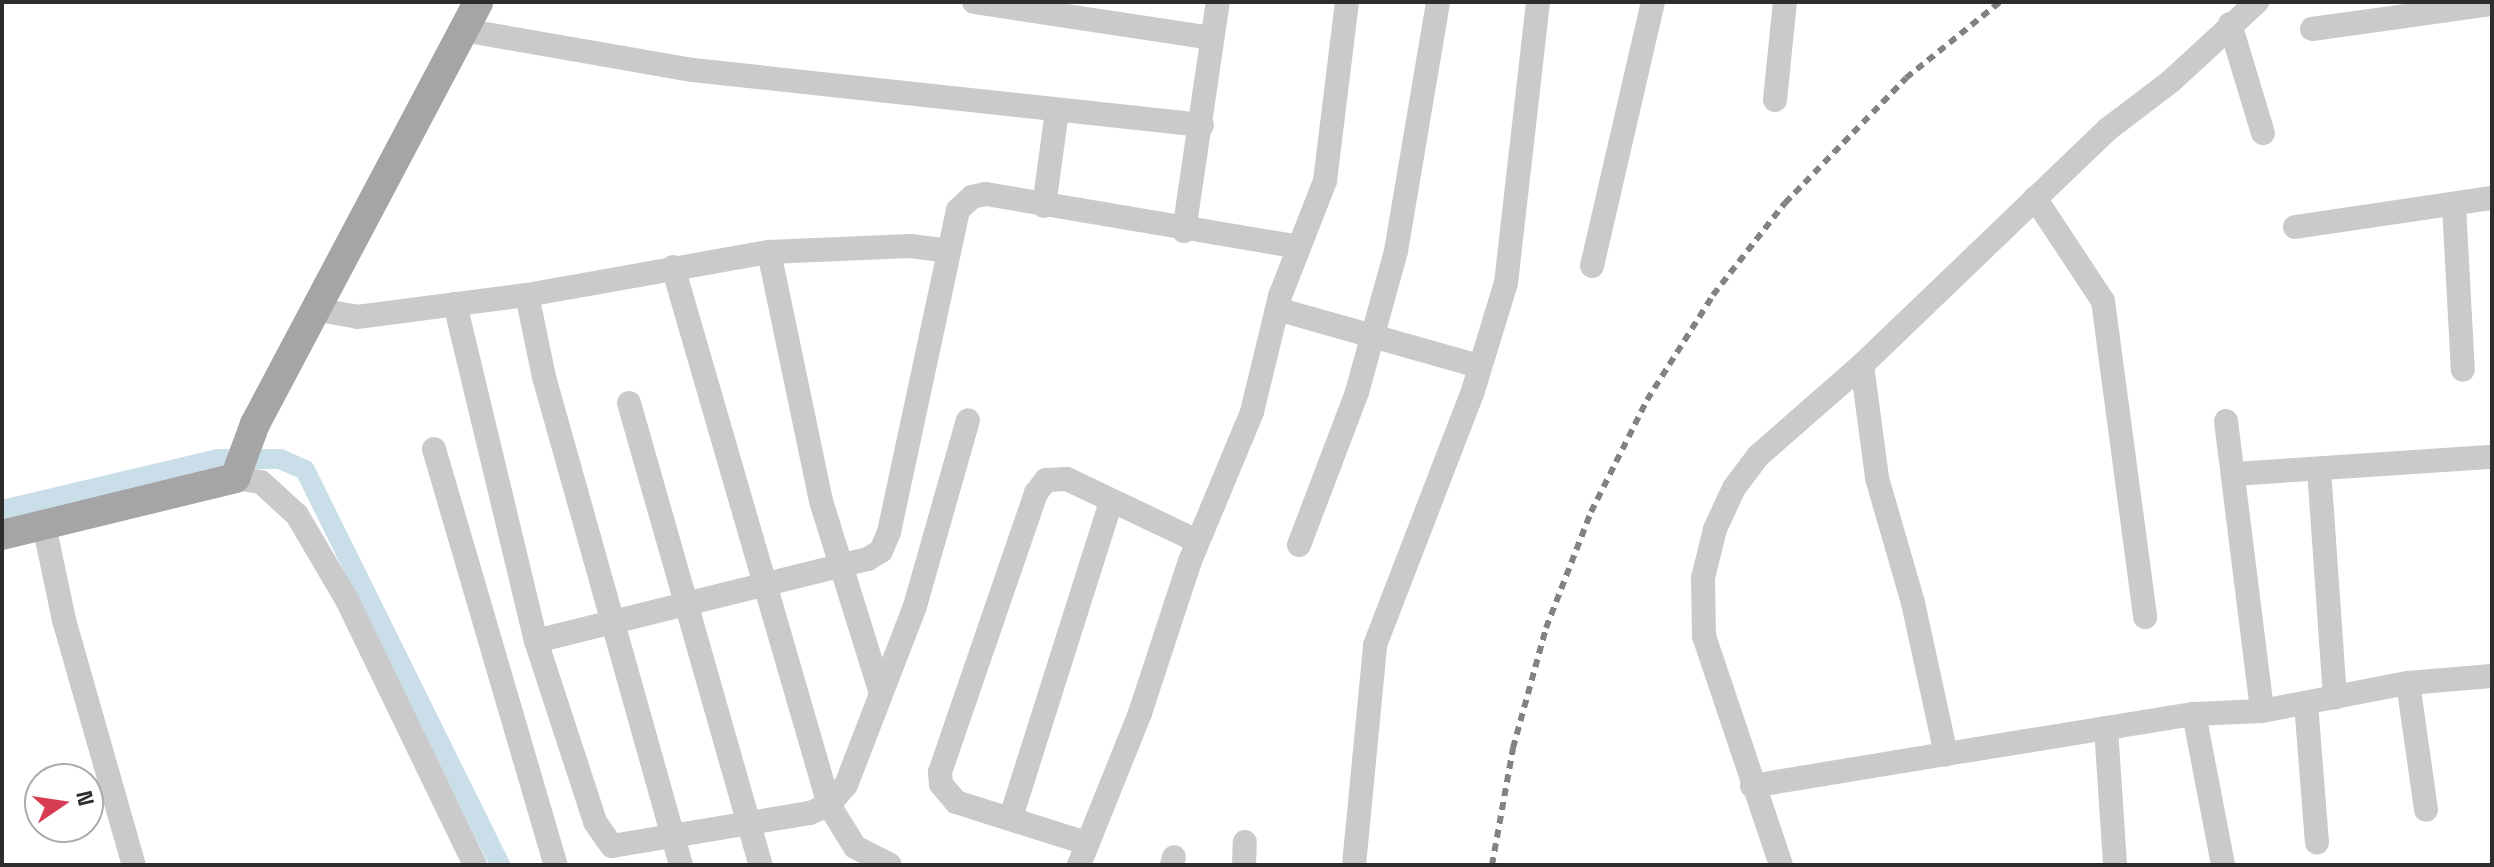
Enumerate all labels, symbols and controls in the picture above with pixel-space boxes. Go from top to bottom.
north arrow [24,763,104,843]
text: N [70,788,101,808]

